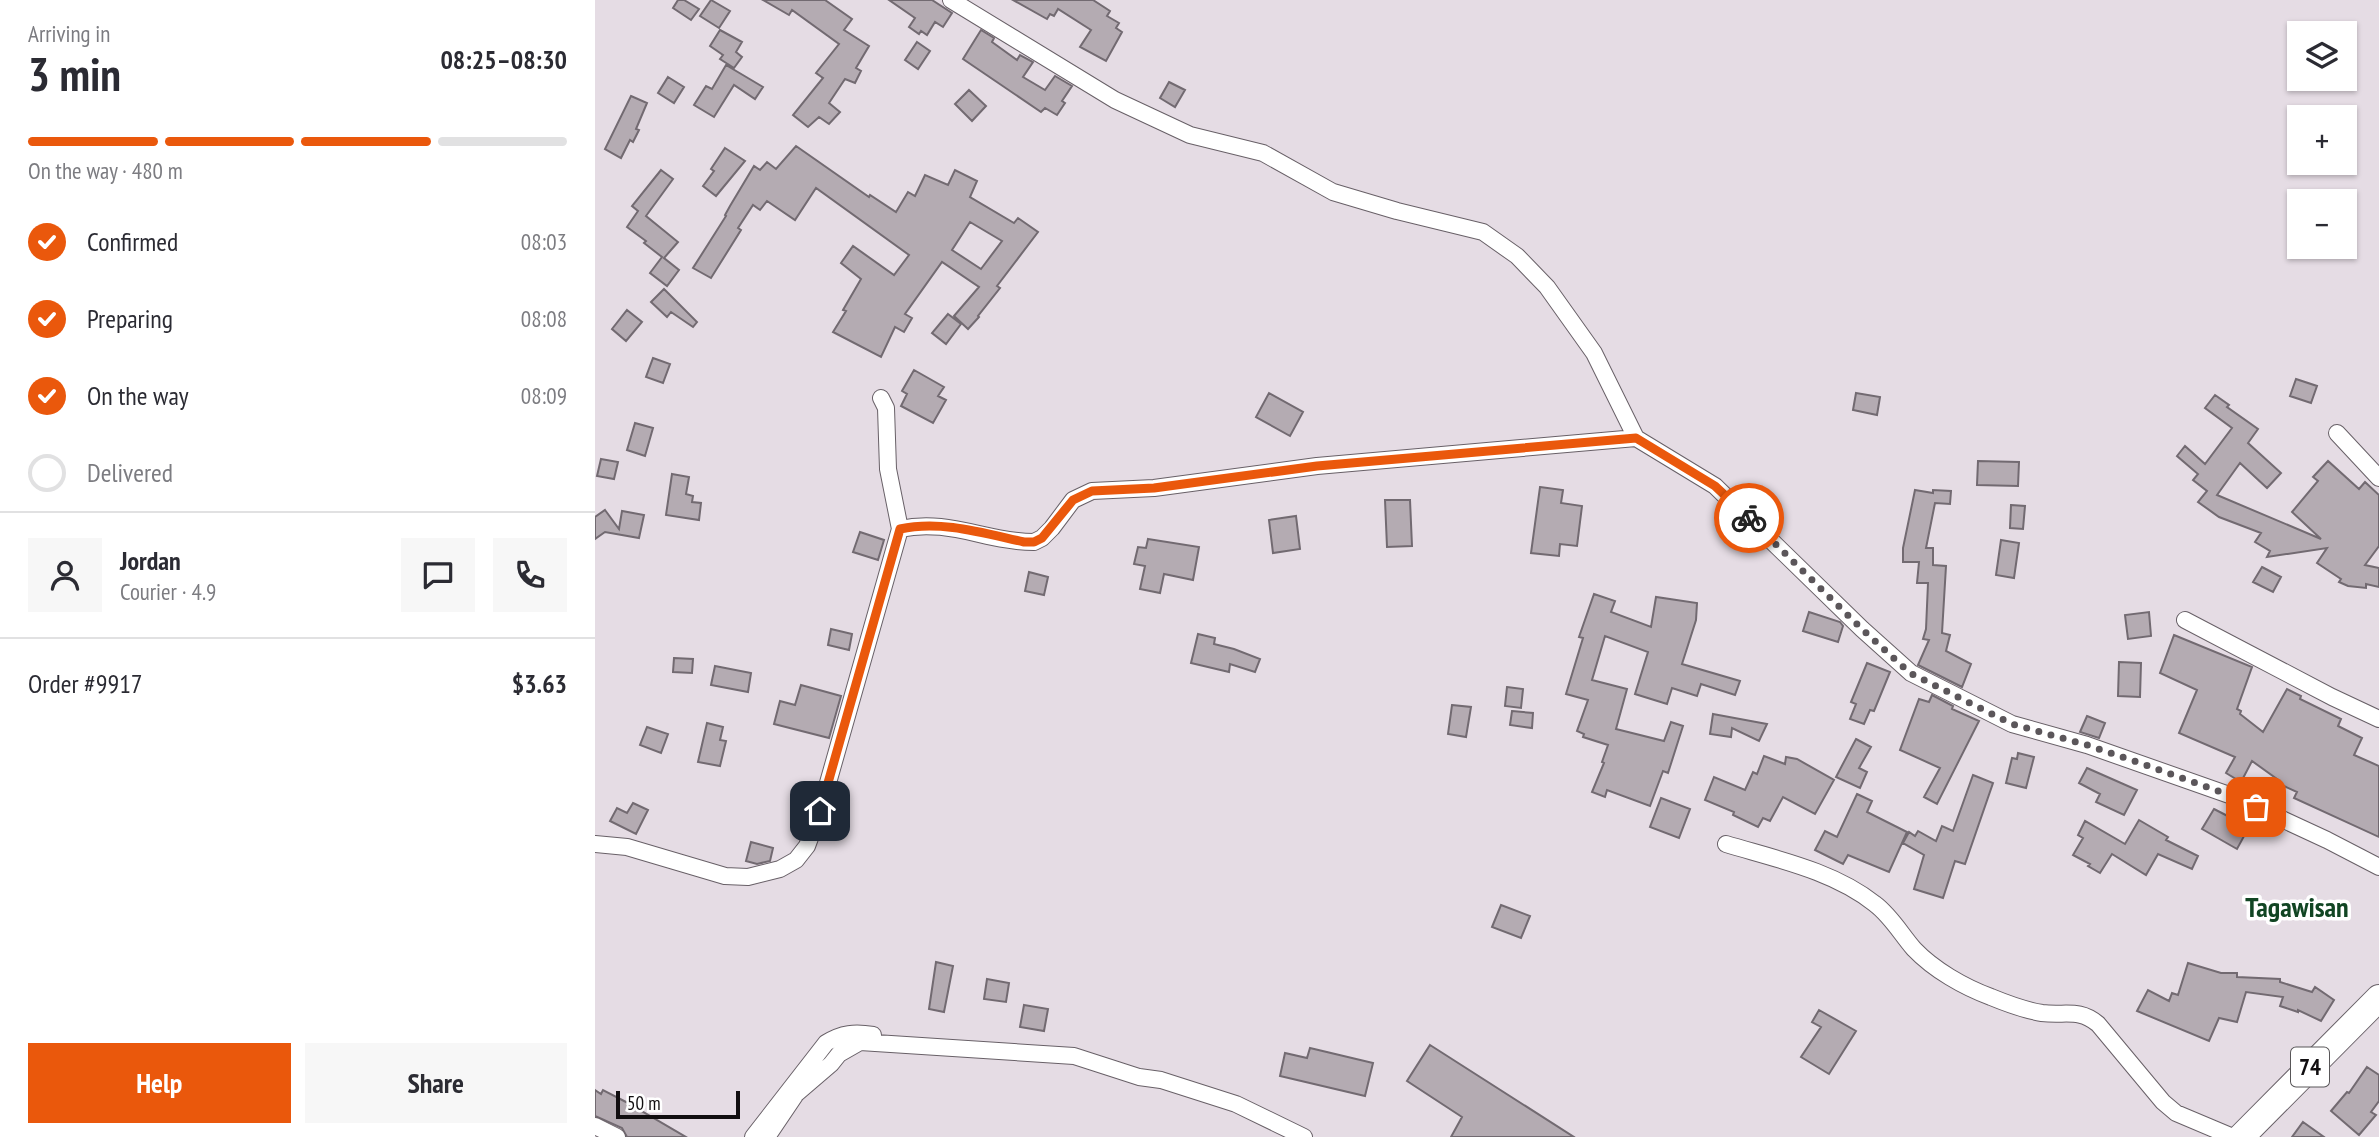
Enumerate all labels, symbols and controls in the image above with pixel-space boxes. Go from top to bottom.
text: Arriving in [28,19,110,48]
map controls [2287,21,2357,259]
button: layers [2287,21,2357,91]
text: 08:25–08:30 [440,43,567,76]
text: 3 min [28,44,121,104]
button: + [2287,105,2357,175]
text: On the way · 480 m [28,156,183,185]
button: − [2287,189,2357,259]
icon: check [28,223,66,261]
text: Confirmed [87,225,178,258]
text: 08:03 [521,227,567,256]
icon: check [28,300,66,338]
text: Preparing [87,302,173,335]
text: 08:08 [521,304,567,333]
icon: check [28,377,66,415]
text: On the way [87,379,189,412]
text: 08:09 [521,381,567,410]
text: Delivered [87,456,173,489]
courier [1714,483,1784,553]
icon: bike [1730,499,1768,537]
button: person [28,538,102,612]
button: chat [401,538,475,612]
button: phone [493,538,567,612]
text: Jordan [120,544,181,577]
text: Courier · 4.9 [120,577,216,606]
text: Order #9917 [28,667,143,700]
text: $3.63 [512,667,567,700]
pin [2226,777,2286,837]
pin [790,781,850,841]
icon: bag [2237,788,2275,826]
icon: home [801,792,839,830]
district label: Tagawisan [2245,888,2349,925]
button: Help [28,1043,291,1123]
button: Share [305,1043,567,1123]
road number: 74 [2291,1048,2329,1086]
scale bar [616,1088,740,1120]
text: 50 m [627,1091,661,1115]

